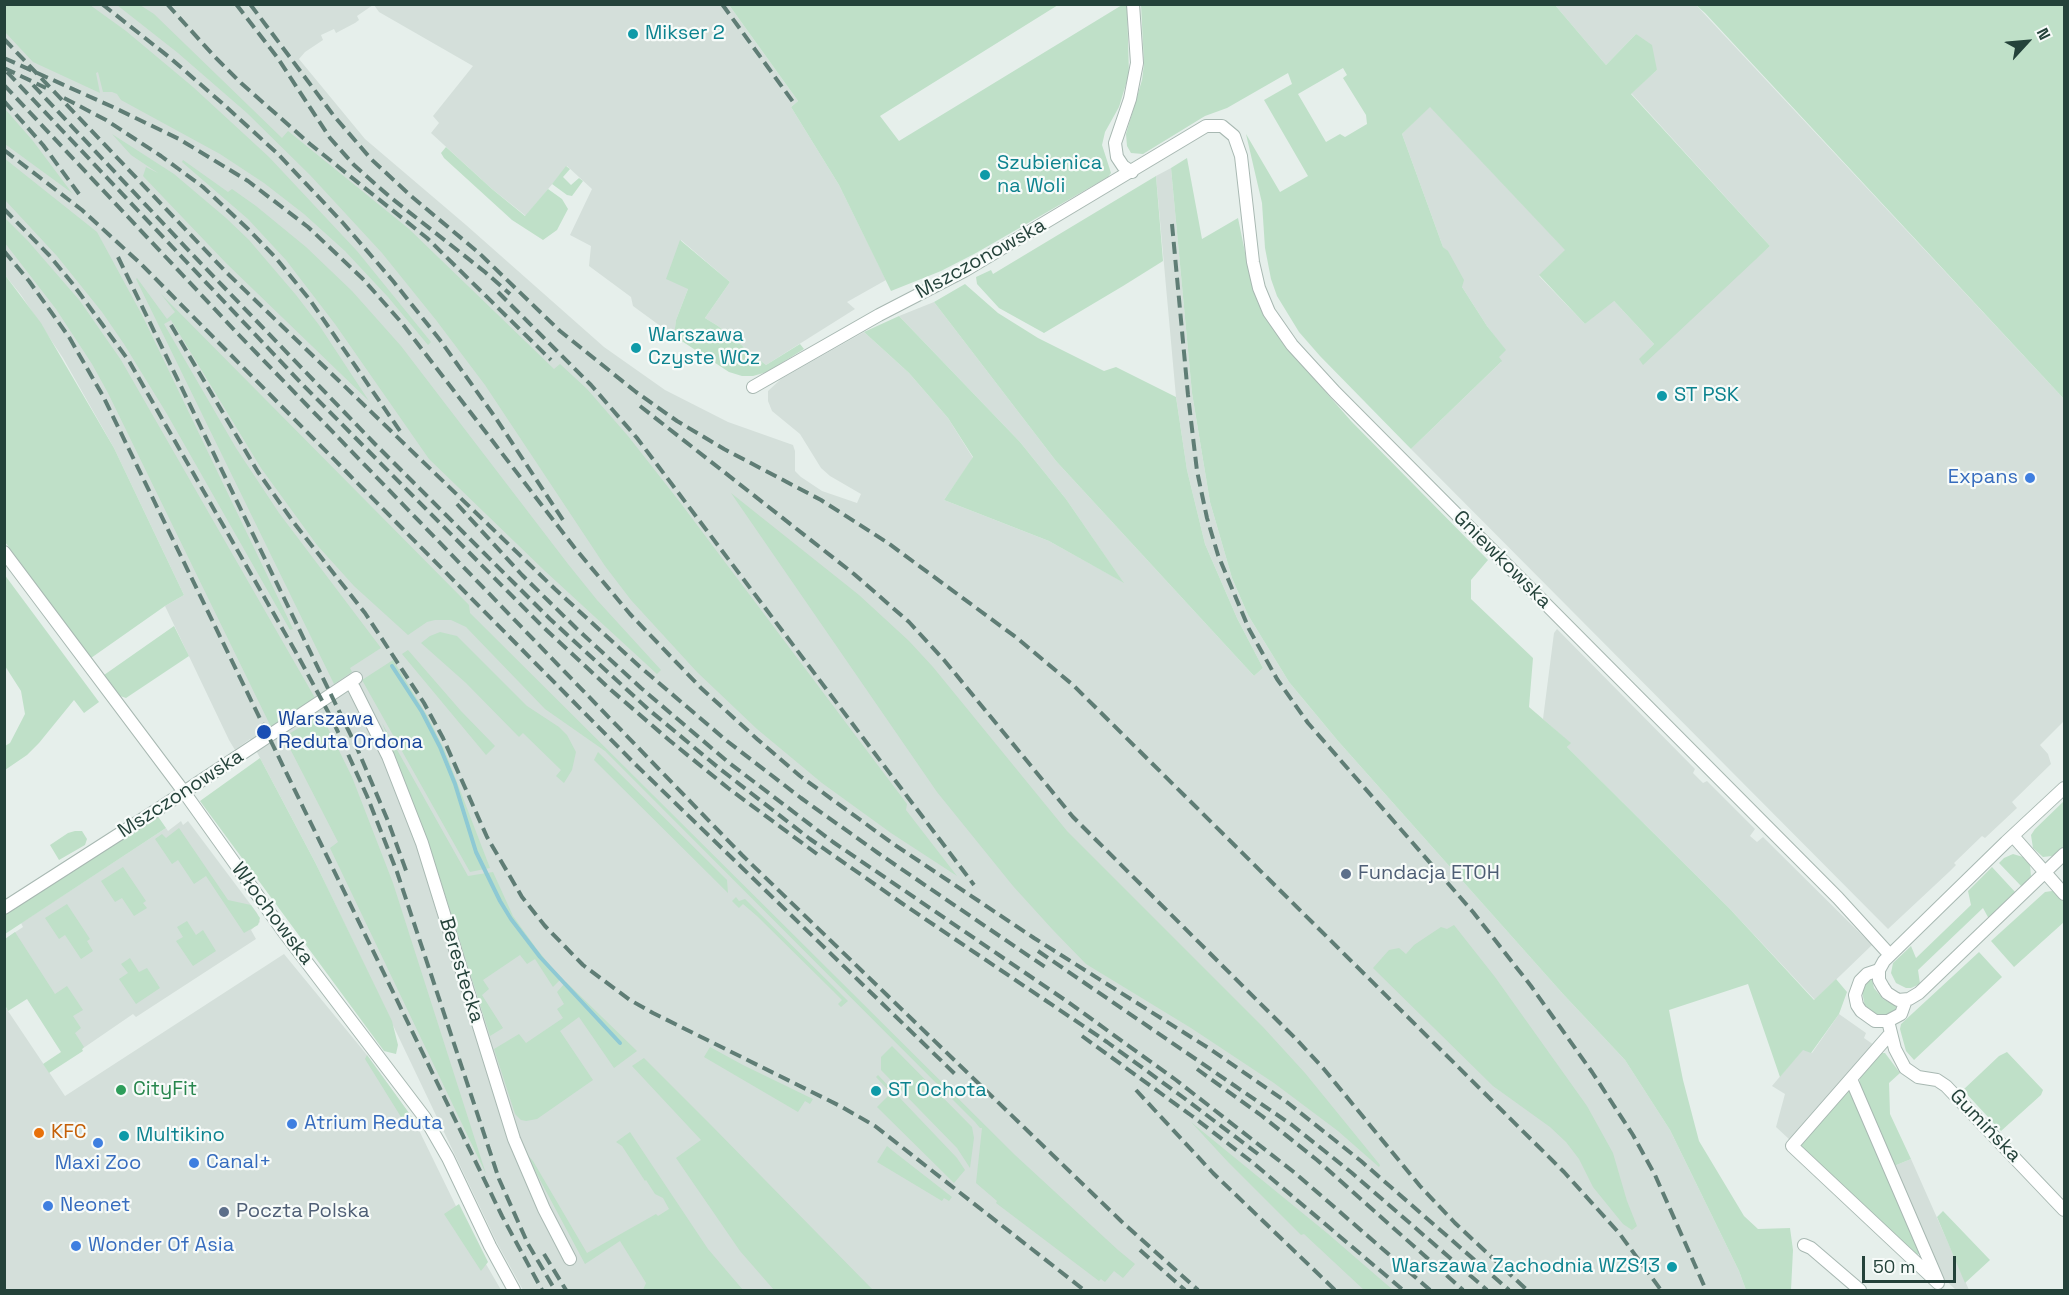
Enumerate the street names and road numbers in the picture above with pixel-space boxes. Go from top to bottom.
street label: Mszczonowska [912,213,1050,305]
street label: Gniewkowska [1448,506,1556,614]
street label: Mszczonowska [114,745,248,843]
street label: Włochowska [226,858,318,970]
street label: Berestecka [434,914,488,1026]
street label: Gumińska [1944,1084,2026,1168]

